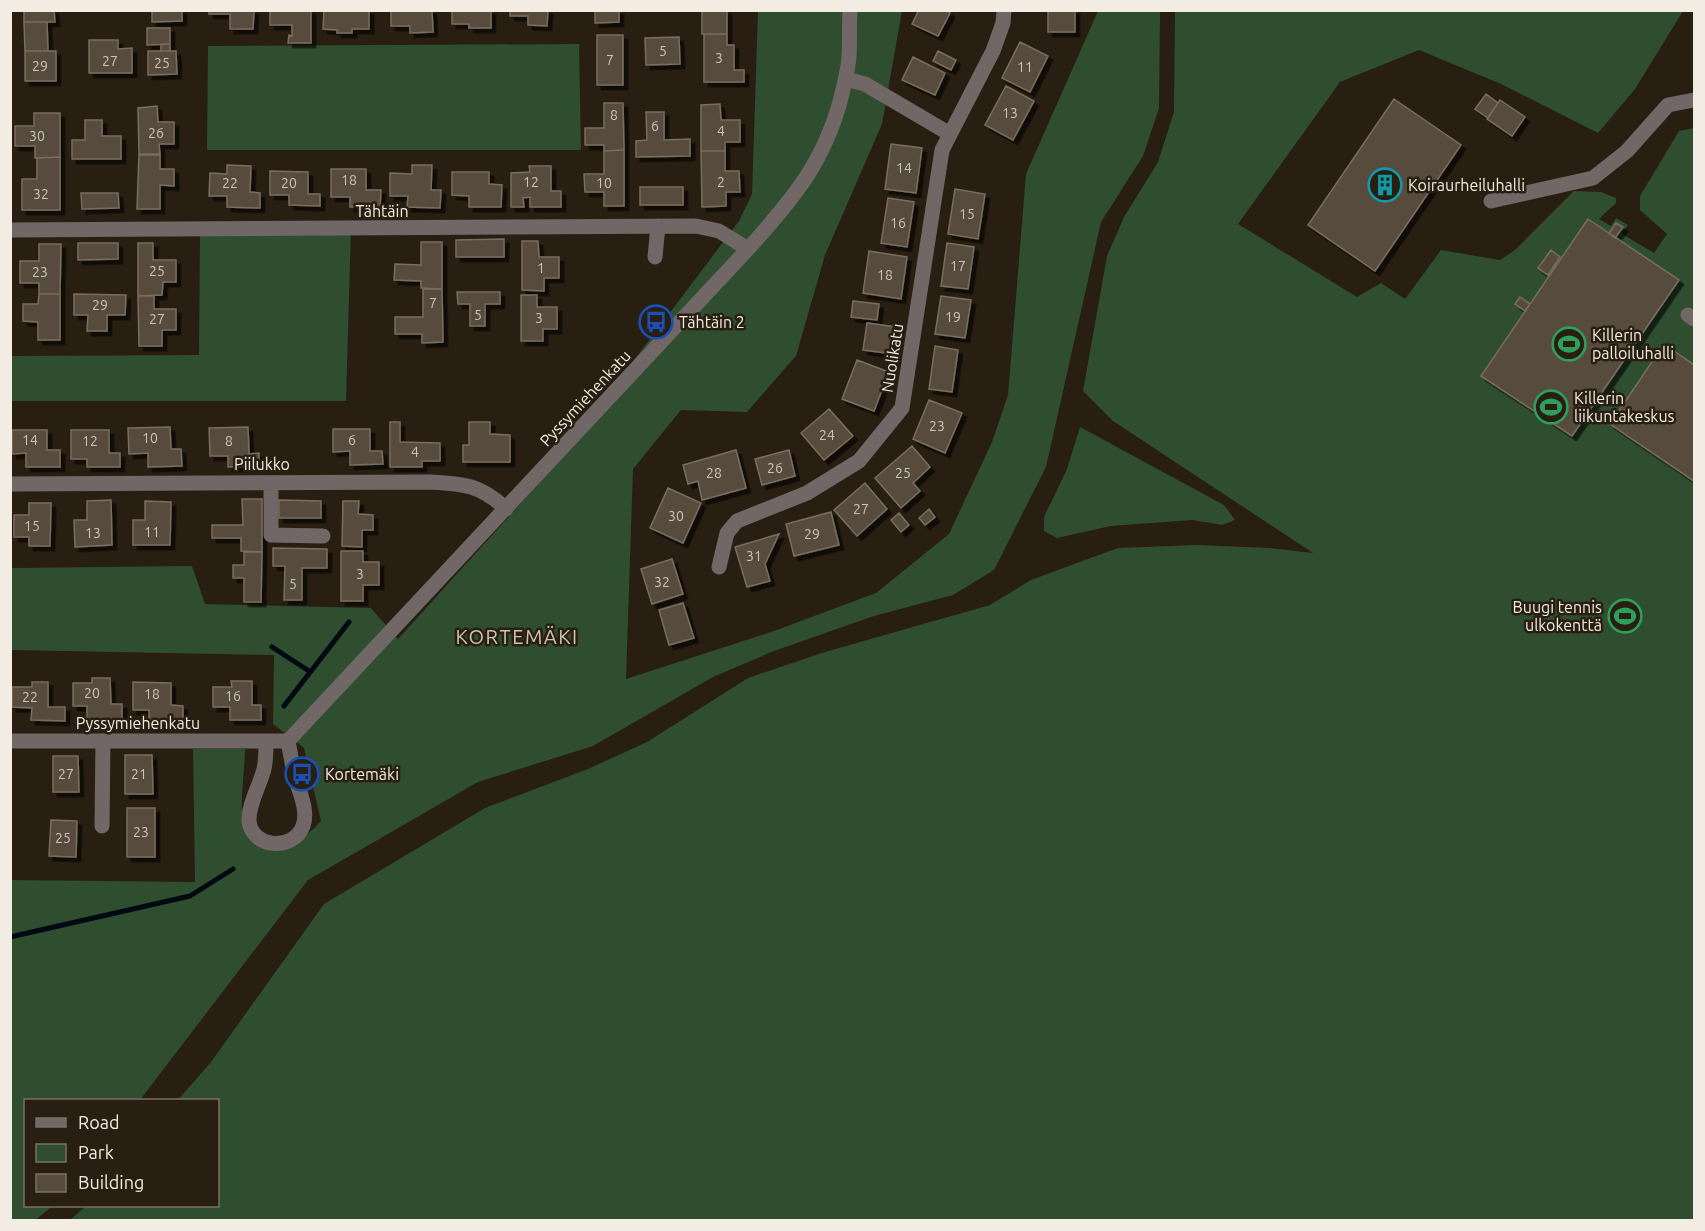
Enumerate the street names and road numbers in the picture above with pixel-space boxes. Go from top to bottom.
street label: Tähtäin [355,202,409,220]
street label: Nuolikatu [878,322,906,394]
street label: Pyssymiehenkatu [536,346,634,450]
street label: Piilukko [234,455,290,473]
street label: Pyssymiehenkatu [76,714,200,732]

